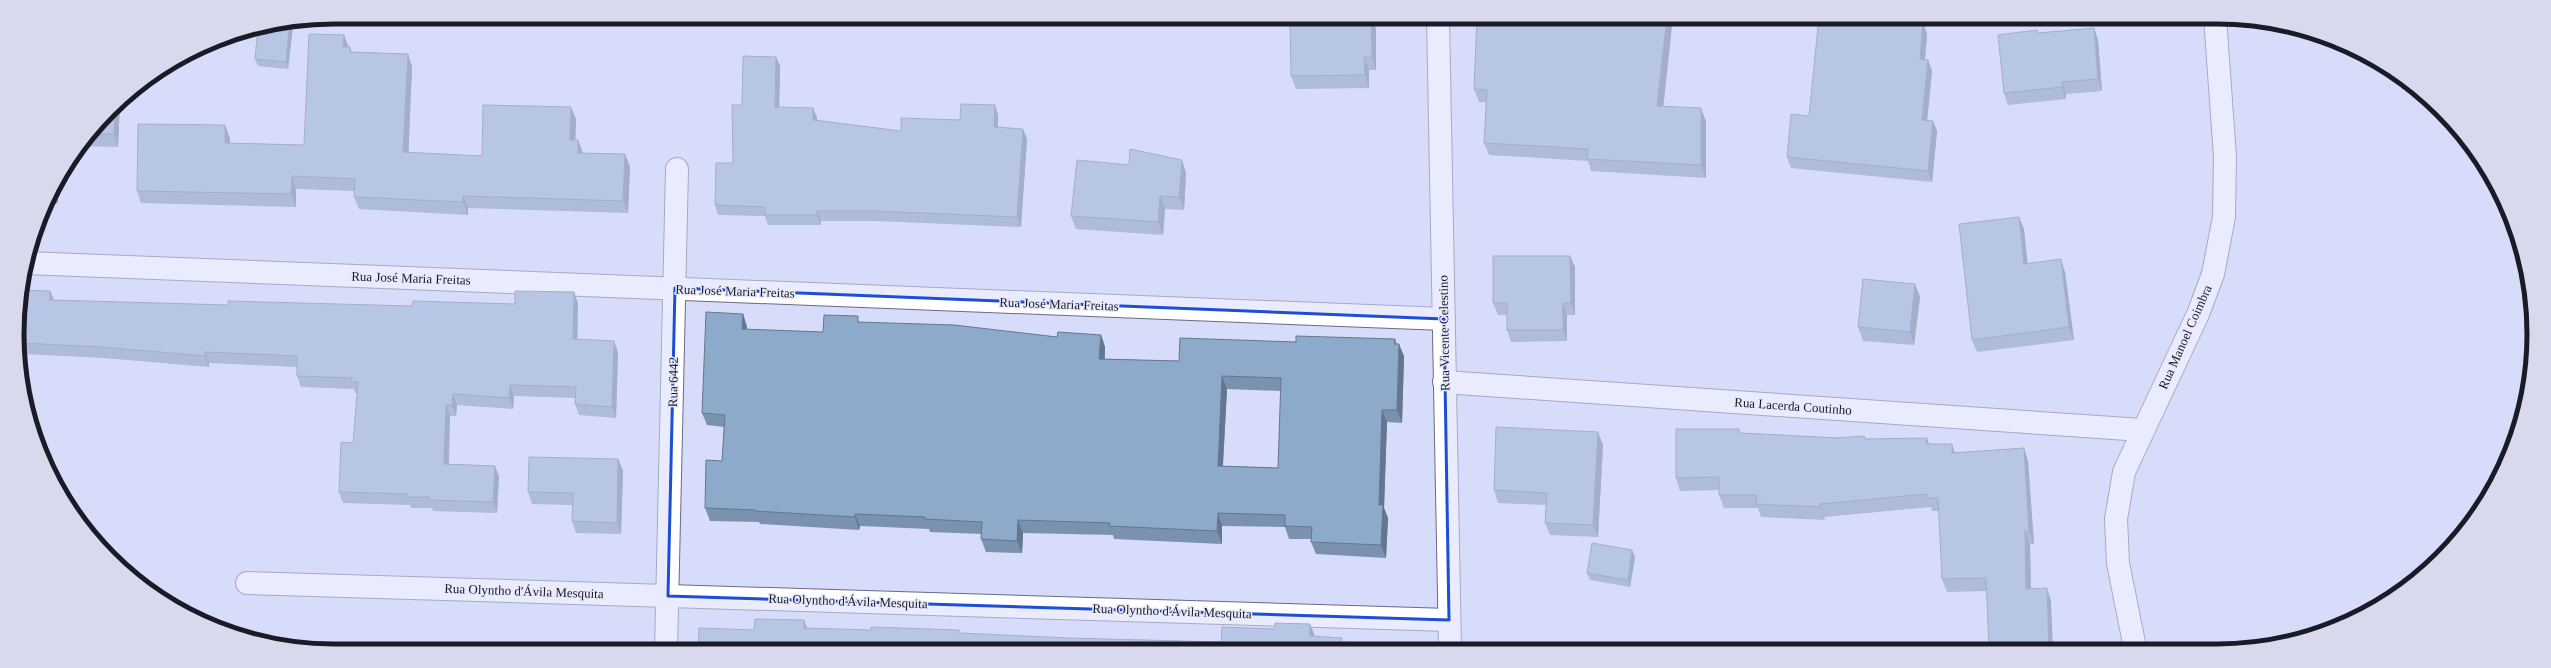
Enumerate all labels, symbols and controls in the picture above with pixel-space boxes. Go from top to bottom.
street label: Rua José Maria Freitas [351,268,471,288]
street label: Rua Vicente Celestino [1435,275,1453,391]
street label: Rua José Maria Freitas [675,281,795,301]
street label: Rua Manoel Coimbra [2155,282,2215,392]
street label: Rua José Maria Freitas [999,294,1119,314]
street label: Rua 6442 [665,357,681,407]
street label: Rua Lacerda Coutinho [1734,394,1852,418]
street label: Rua Olyntho d'Ávila Mesquita [444,581,604,601]
street label: Rua Olyntho d'Ávila Mesquita [768,591,928,611]
street label: Rua Olyntho d'Ávila Mesquita [1092,601,1252,621]

